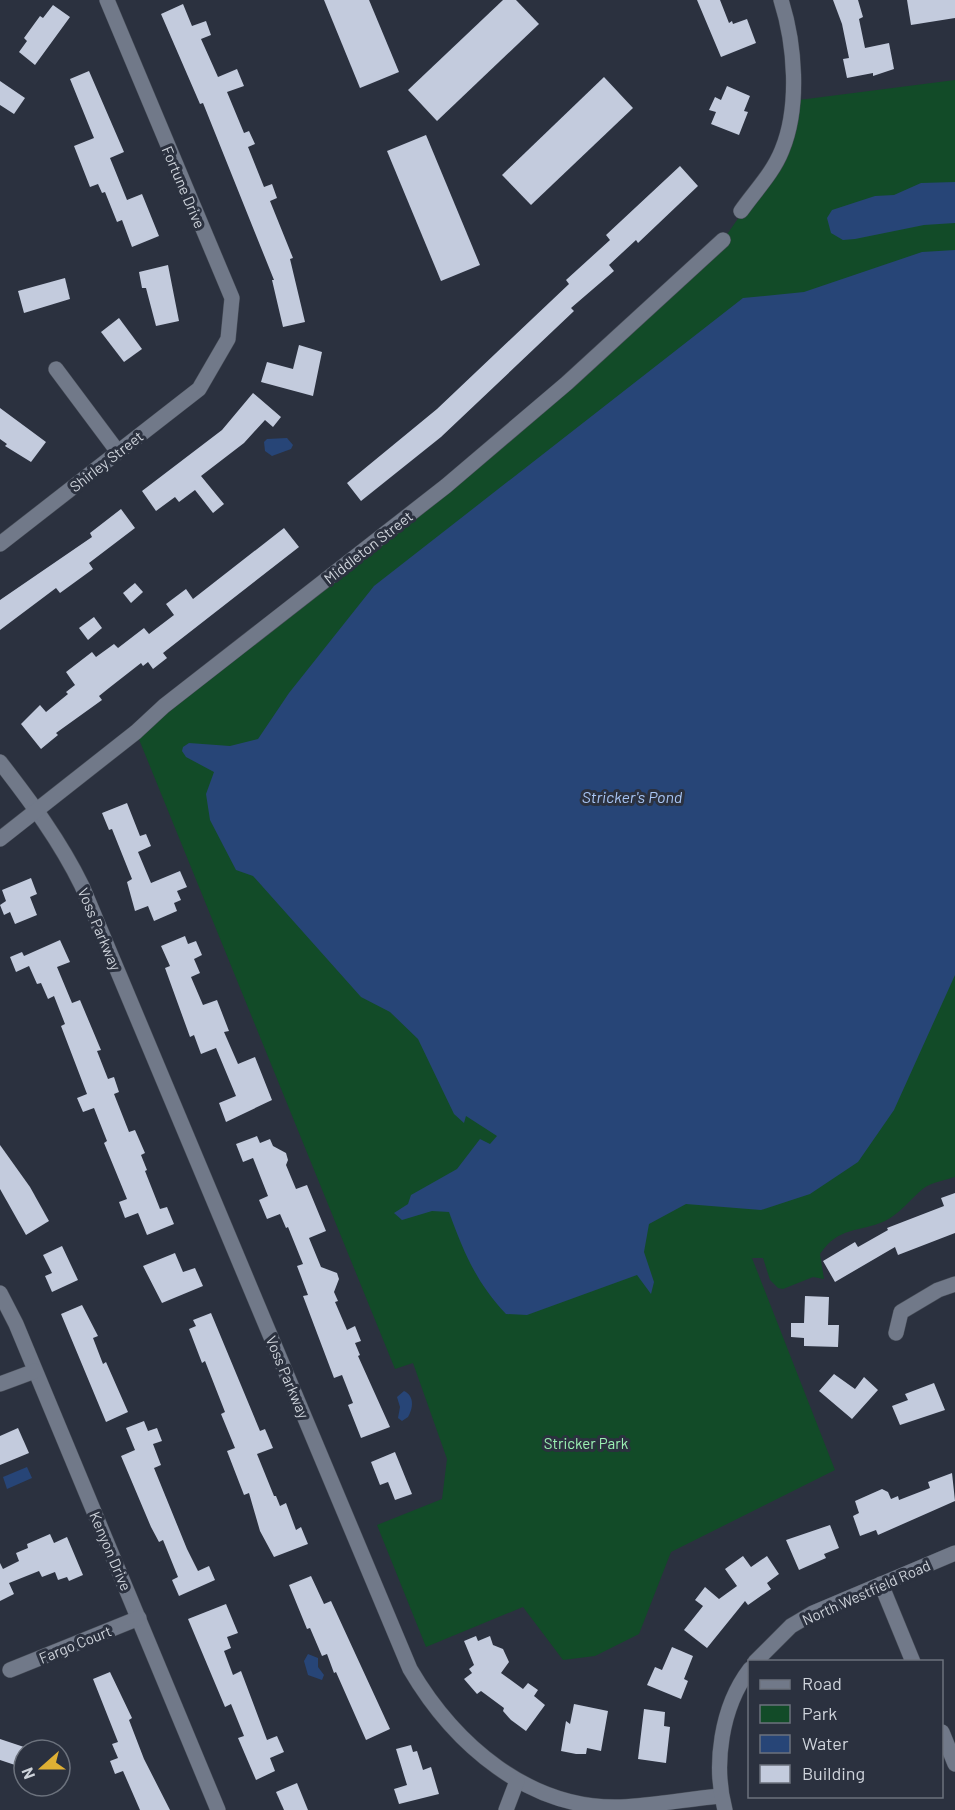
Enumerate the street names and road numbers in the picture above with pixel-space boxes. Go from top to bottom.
street label: Fortune Drive [159,143,209,231]
street label: Shirley Street [66,427,146,495]
street label: Middleton Street [320,507,416,587]
street label: Voss Parkway [75,885,126,973]
street label: Voss Parkway [263,1333,314,1421]
street label: Kenyon Drive [86,1509,136,1593]
street label: North Westfield Road [799,1556,933,1628]
street label: Fargo Court [36,1621,114,1667]

